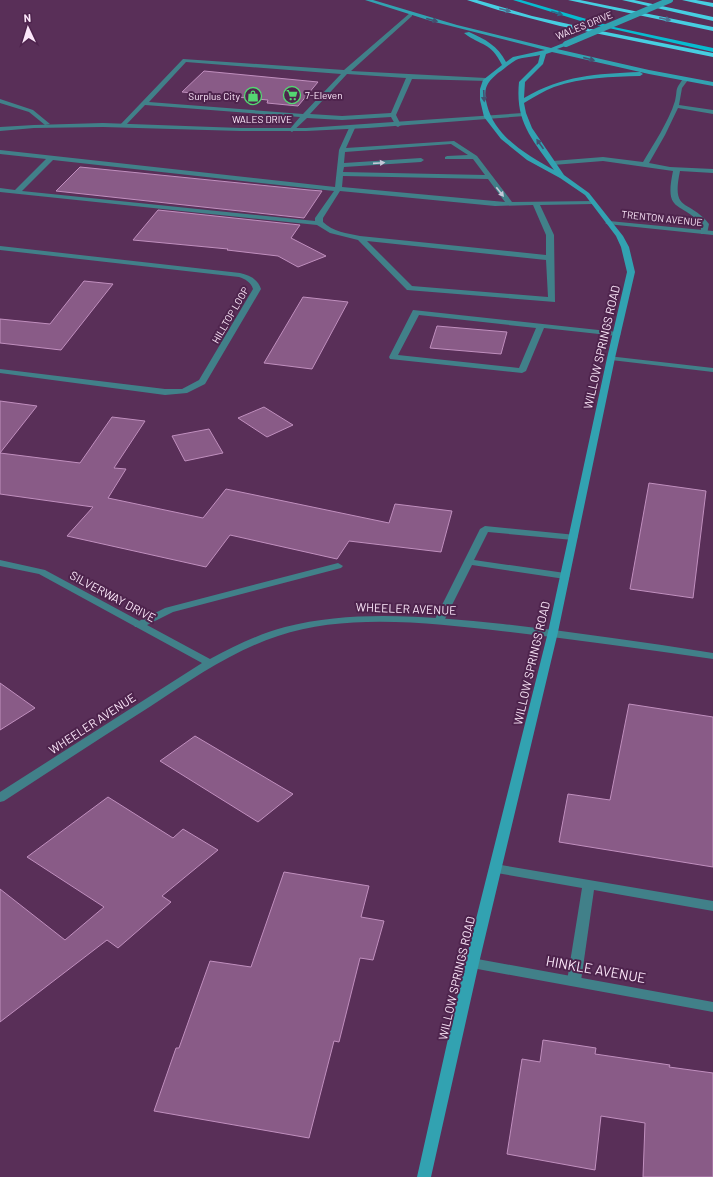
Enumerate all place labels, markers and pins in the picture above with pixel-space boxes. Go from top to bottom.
supermarket icon: 7-Eleven [282,85,302,105]
shop icon: Surplus City [243,86,263,106]
place label: 7-Eleven [305,89,343,101]
place label: Surplus City [188,90,240,102]

